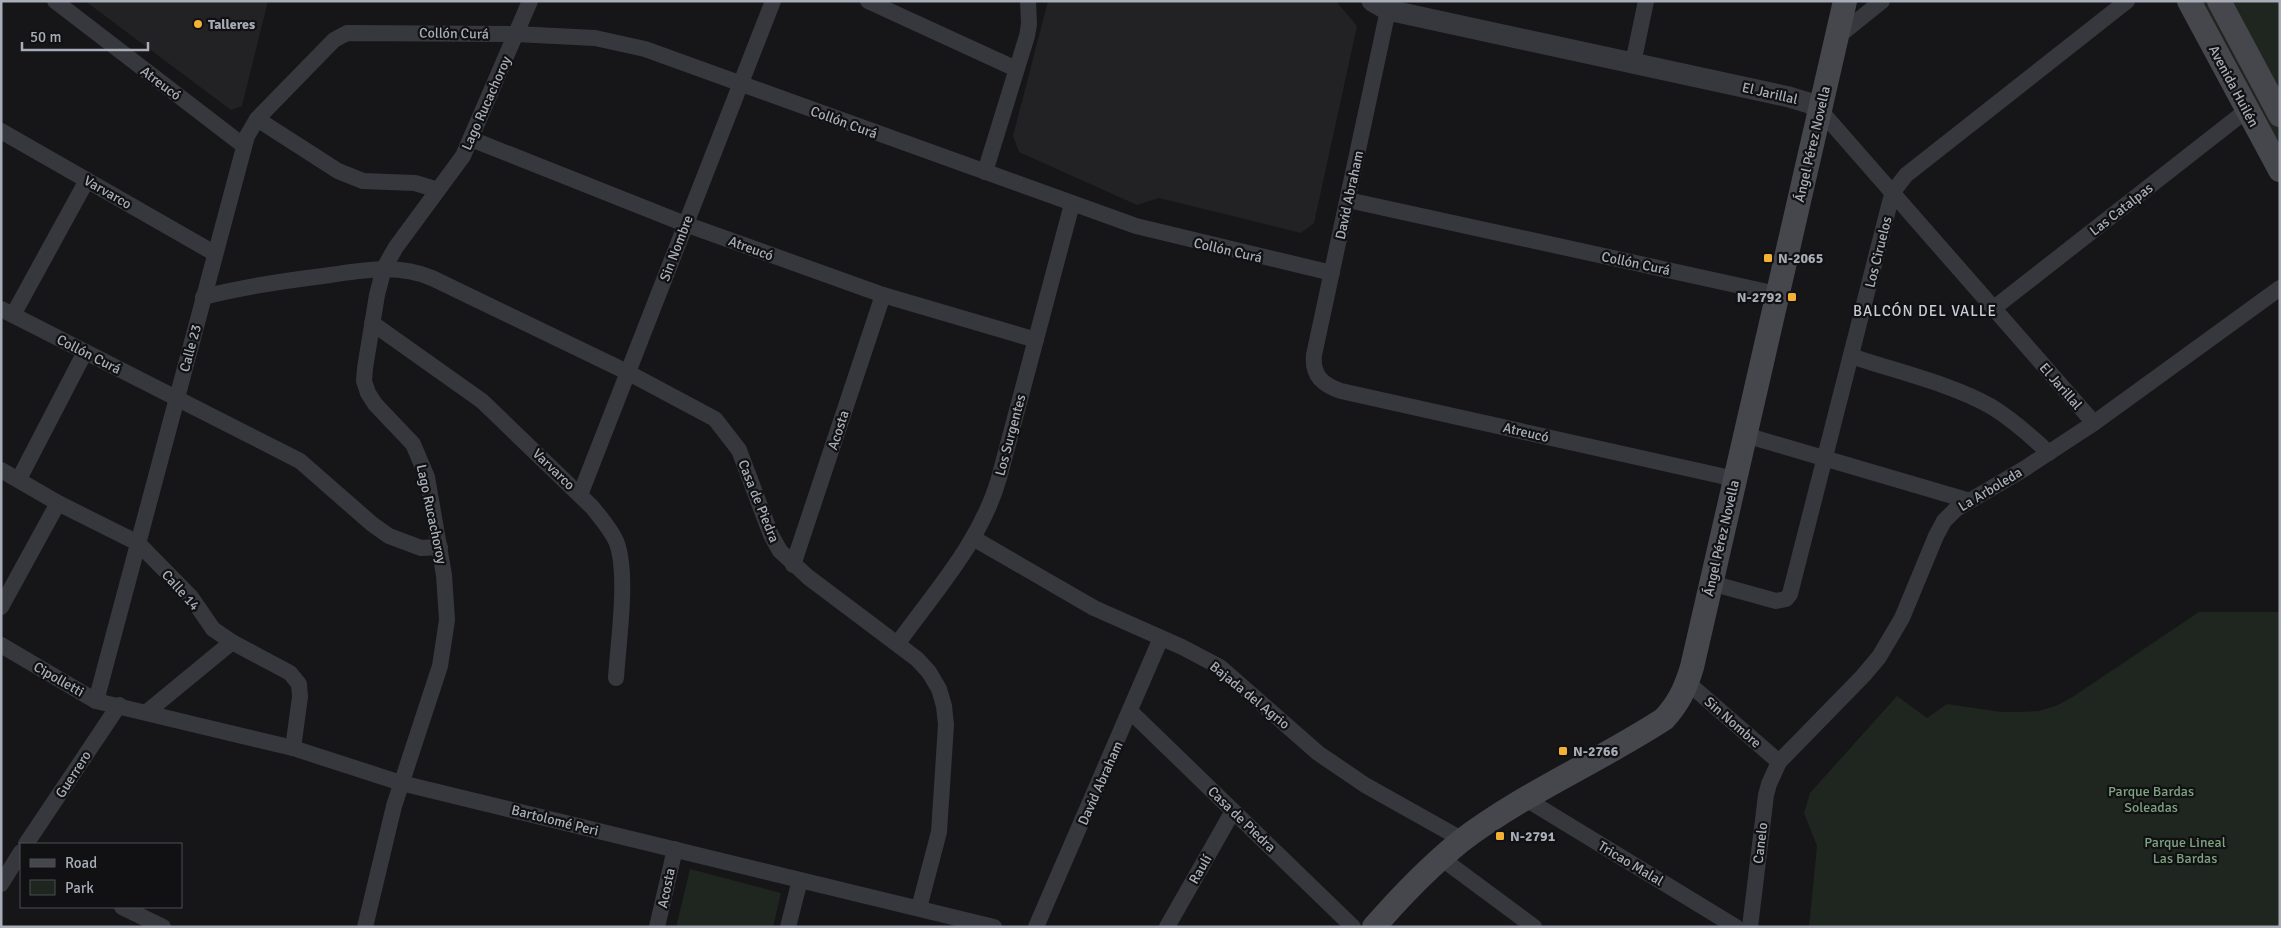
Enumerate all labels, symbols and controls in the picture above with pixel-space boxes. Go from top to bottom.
place label: Talleres [208,16,255,33]
marker: Talleres [192,18,204,30]
scale bar [22,20,149,52]
street label: Collón Curá [419,24,489,43]
text: 50 m [30,28,61,46]
street label: Avenida Huilén [2205,43,2262,130]
street label: Lago Rucachoroy [458,53,515,153]
street label: Atreucó [137,63,184,104]
street label: El Jarillal [1740,79,1799,108]
street label: Ángel Pérez Novella [1791,84,1834,204]
street label: Collón Curá [808,103,880,142]
street label: David Abraham [1332,149,1367,241]
street label: Varvarco [81,172,135,213]
street label: Las Catalpas [2086,179,2156,239]
street label: Sin Nombre [656,213,697,284]
street label: Los Ciruelos [1861,215,1896,290]
street label: Atreucó [726,233,776,264]
street label: Collón Curá [1192,234,1264,267]
street label: Collón Curá [1600,248,1672,279]
place label: N-2065 [1778,250,1823,267]
marker: N-2065 [1762,252,1774,264]
place label: N-2792 [1737,289,1782,306]
marker: N-2792 [1786,291,1798,303]
district label: BALCÓN DEL VALLE [1853,301,1997,320]
street label: Calle 23 [176,322,205,374]
street label: Collón Curá [54,331,124,378]
street label: El Jarillal [2036,359,2086,413]
street label: Los Surgentes [991,392,1030,478]
street label: Acosta [824,408,853,452]
street label: Atreucó [1501,419,1550,446]
street label: Varvarco [529,445,578,494]
street label: Casa de Piedra [734,457,783,545]
street label: Lago Rucachoroy [413,463,450,566]
street label: La Arboleda [1955,464,2025,515]
street label: Ángel Pérez Novella [1700,478,1743,598]
street label: Calle 14 [158,567,203,614]
street label: Cipolletti [30,658,87,701]
street label: Bajada del Agrio [1206,658,1293,733]
street label: Sin Nombre [1701,693,1764,752]
street label: David Abraham [1074,739,1127,828]
place label: N-2766 [1573,743,1619,760]
marker: N-2766 [1557,745,1569,757]
street label: Guerrero [52,747,95,801]
street label: Casa de Piedra [1204,783,1279,856]
park label: Parque Bardas Soleadas [2108,783,2194,816]
street label: Bartolomé Peri [509,801,600,840]
street label: Canelo [1750,821,1771,865]
place label: N-2791 [1510,828,1556,845]
marker: N-2791 [1494,830,1506,842]
park label: Parque Lineal Las Bardas [2144,834,2226,867]
street label: Tricao Malal [1595,837,1666,890]
legend [20,843,182,908]
street label: Raulí [1185,851,1216,887]
text: Road [65,854,97,872]
street label: Acosta [654,867,679,910]
text: Park [65,879,94,897]

